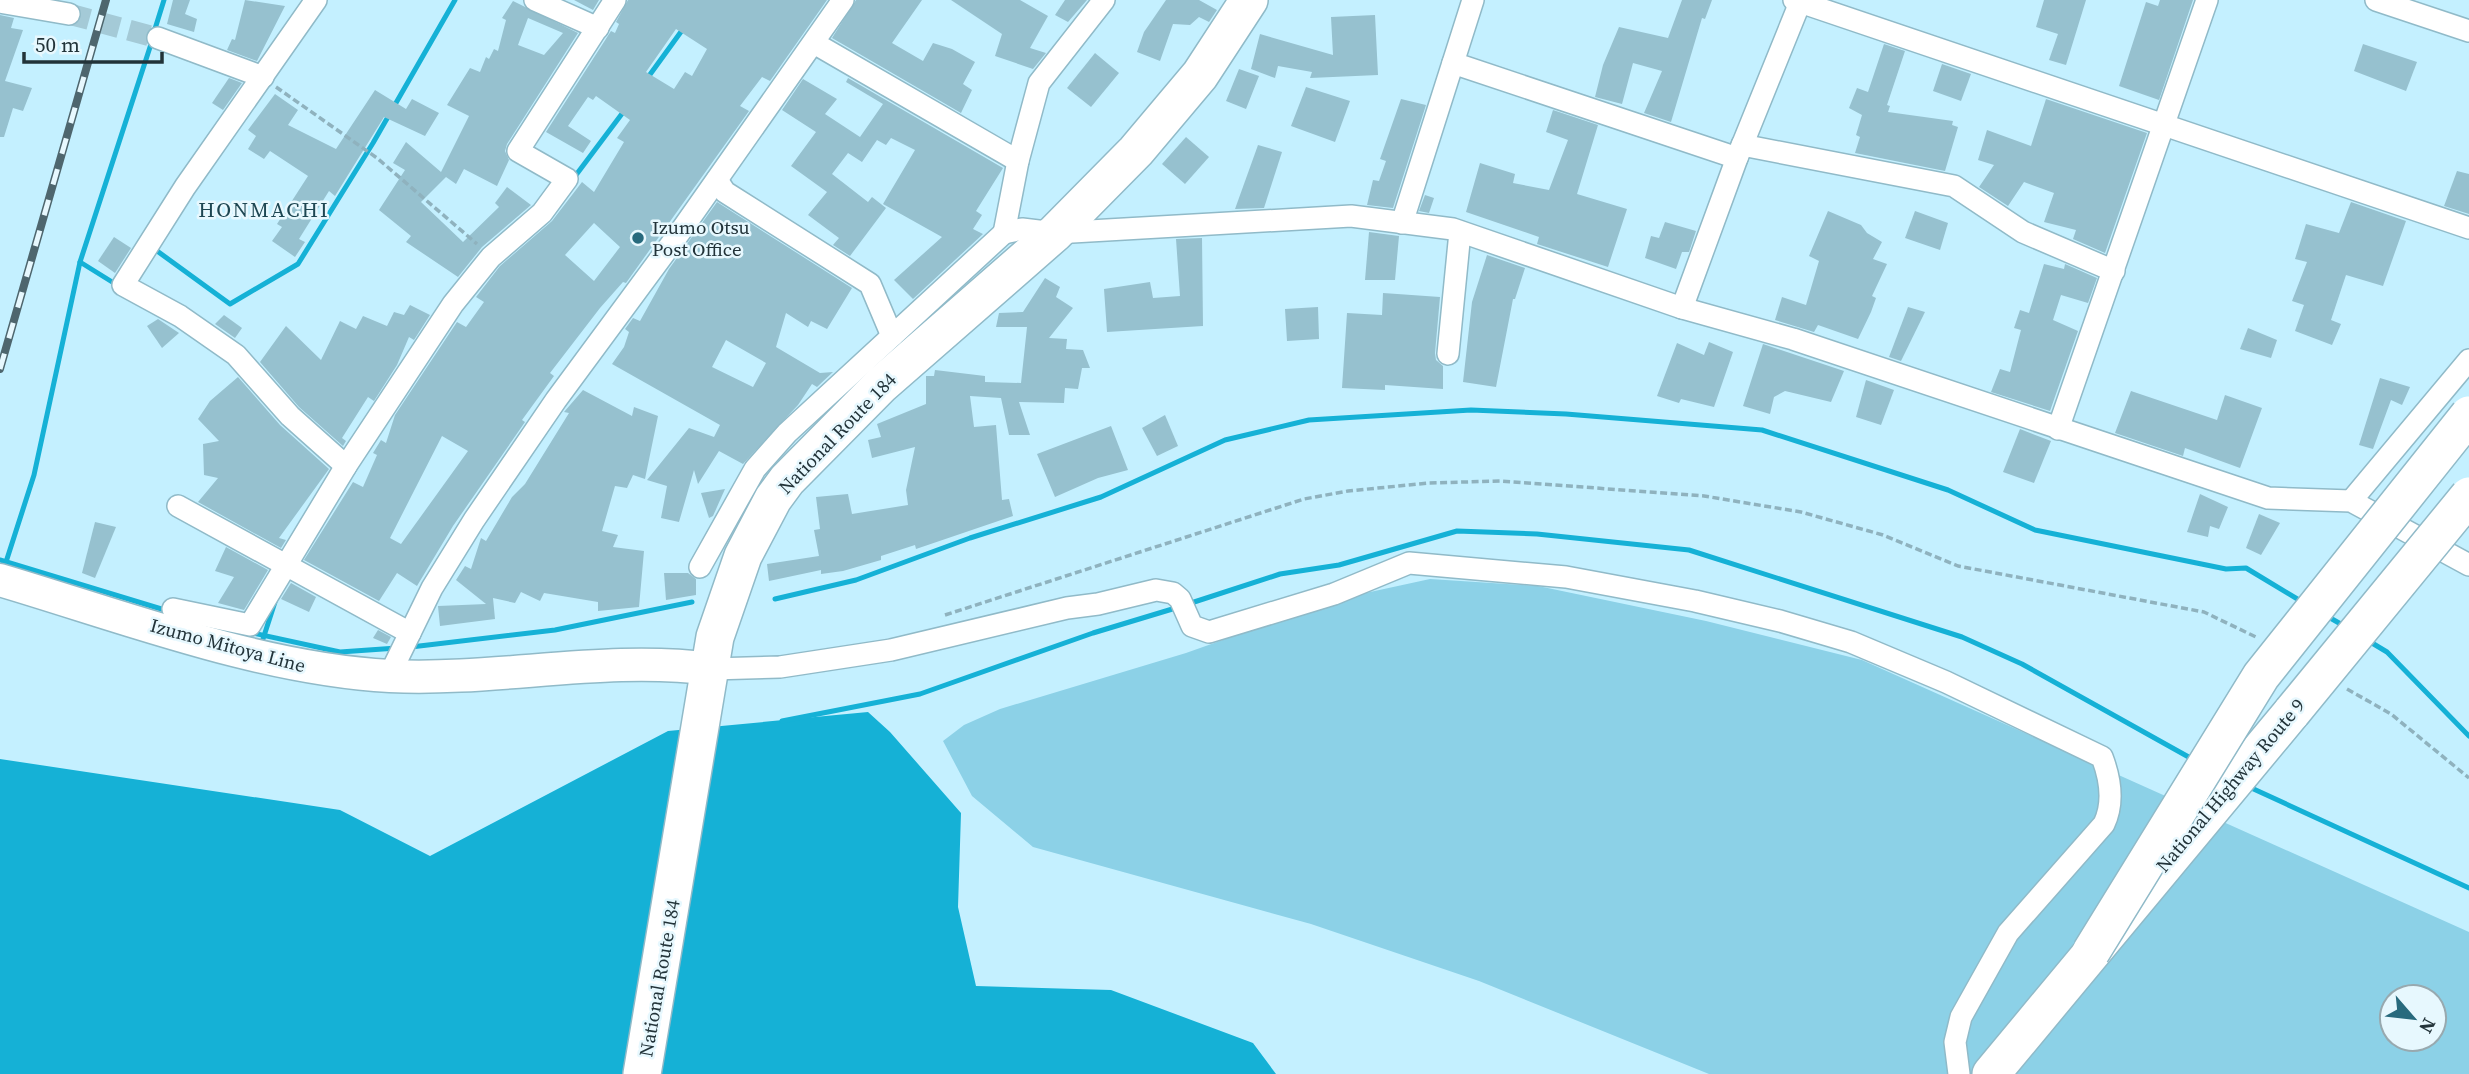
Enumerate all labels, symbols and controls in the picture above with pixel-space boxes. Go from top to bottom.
scale bar [24,21,163,65]
text: 50 m [35,30,80,59]
district label: HONMACHI [198,195,330,224]
place label: Izumo Otsu Post Office [652,214,750,262]
marker: Izumo Otsu Post Office [630,230,646,246]
street label: National Route 184 [772,366,902,499]
street label: Izumo Mitoya Line [148,612,308,678]
street label: National Highway Route 9 [2150,693,2310,877]
street label: National Route 184 [632,897,686,1059]
north arrow [2378,983,2448,1053]
text: N [2413,1014,2443,1038]

